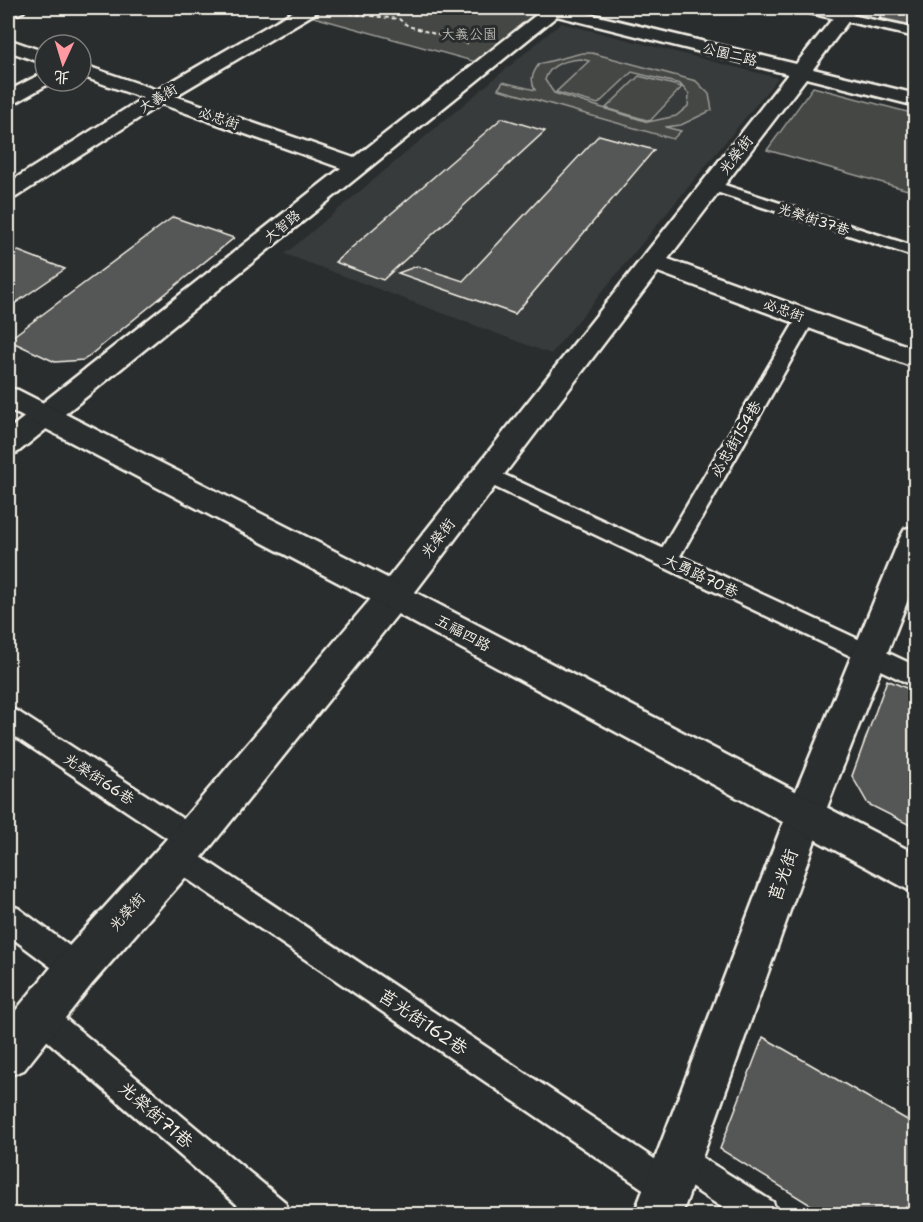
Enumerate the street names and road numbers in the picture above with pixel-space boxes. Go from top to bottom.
street label: 公園二路 [701,38,759,70]
street label: 大義街 [135,79,181,117]
street label: 必忠街 [196,103,242,133]
street label: 光榮街 [714,131,758,179]
street label: 光榮街37巷 [776,199,853,239]
street label: 大智路 [260,206,304,246]
street label: 必忠街 [761,294,807,326]
street label: 必忠街154巷 [706,397,766,481]
street label: 光榮街 [416,514,460,562]
street label: 大勇路70巷 [660,550,742,602]
street label: 五福四路 [432,610,494,656]
street label: 光榮街66巷 [60,749,138,809]
street label: 莒光街 [762,846,804,904]
street label: 光榮街 [105,889,149,935]
street label: 莒光街162巷 [374,983,472,1061]
street label: 光榮街71巷 [114,1076,198,1154]

